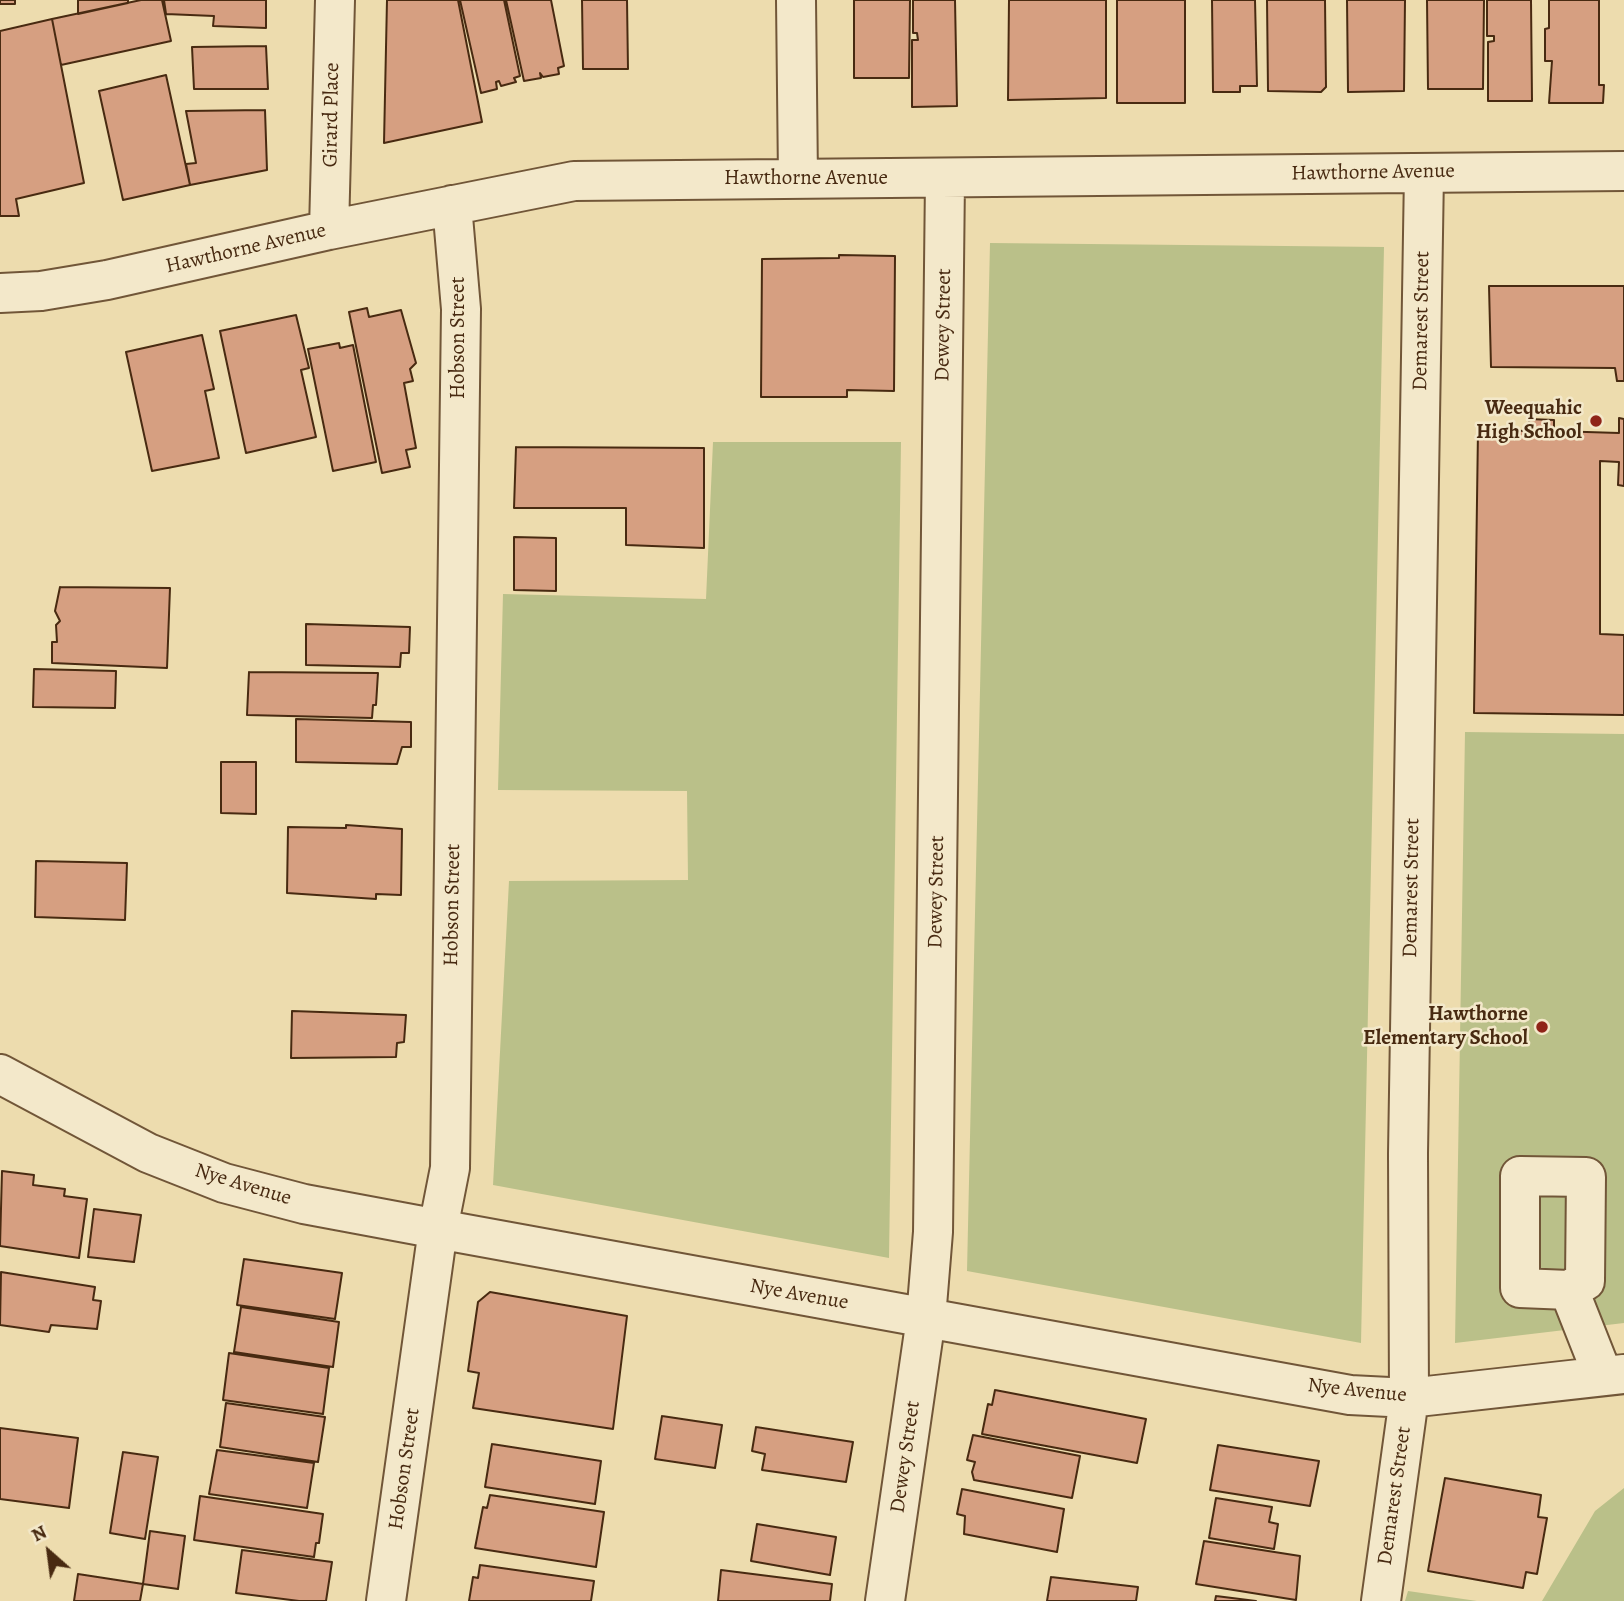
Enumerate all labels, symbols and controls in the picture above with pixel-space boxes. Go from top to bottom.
street label: Girard Place [318,62,346,168]
street label: Hawthorne Avenue [1291,159,1455,187]
street label: Hawthorne Avenue [724,166,888,192]
street label: Hawthorne Avenue [163,218,329,280]
street label: Demarest Street [1408,251,1436,391]
street label: Dewey Street [930,268,958,382]
street label: Hobson Street [446,277,472,399]
place label: Weequahic High School [1476,396,1582,446]
marker: Weequahic High School [1588,413,1604,429]
street label: Demarest Street [1398,818,1426,958]
street label: Dewey Street [923,835,951,949]
street label: Hobson Street [439,843,467,967]
place label: Hawthorne Elementary School [1363,1002,1528,1052]
marker: Hawthorne Elementary School [1534,1019,1550,1035]
street label: Nye Avenue [192,1158,294,1212]
street label: Nye Avenue [748,1274,850,1316]
street label: Nye Avenue [1306,1373,1408,1409]
street label: Dewey Street [886,1399,926,1515]
street label: Hobson Street [384,1406,426,1532]
street label: Demarest Street [1373,1425,1417,1567]
north arrow [14,1517,84,1587]
text: N [27,1519,51,1548]

